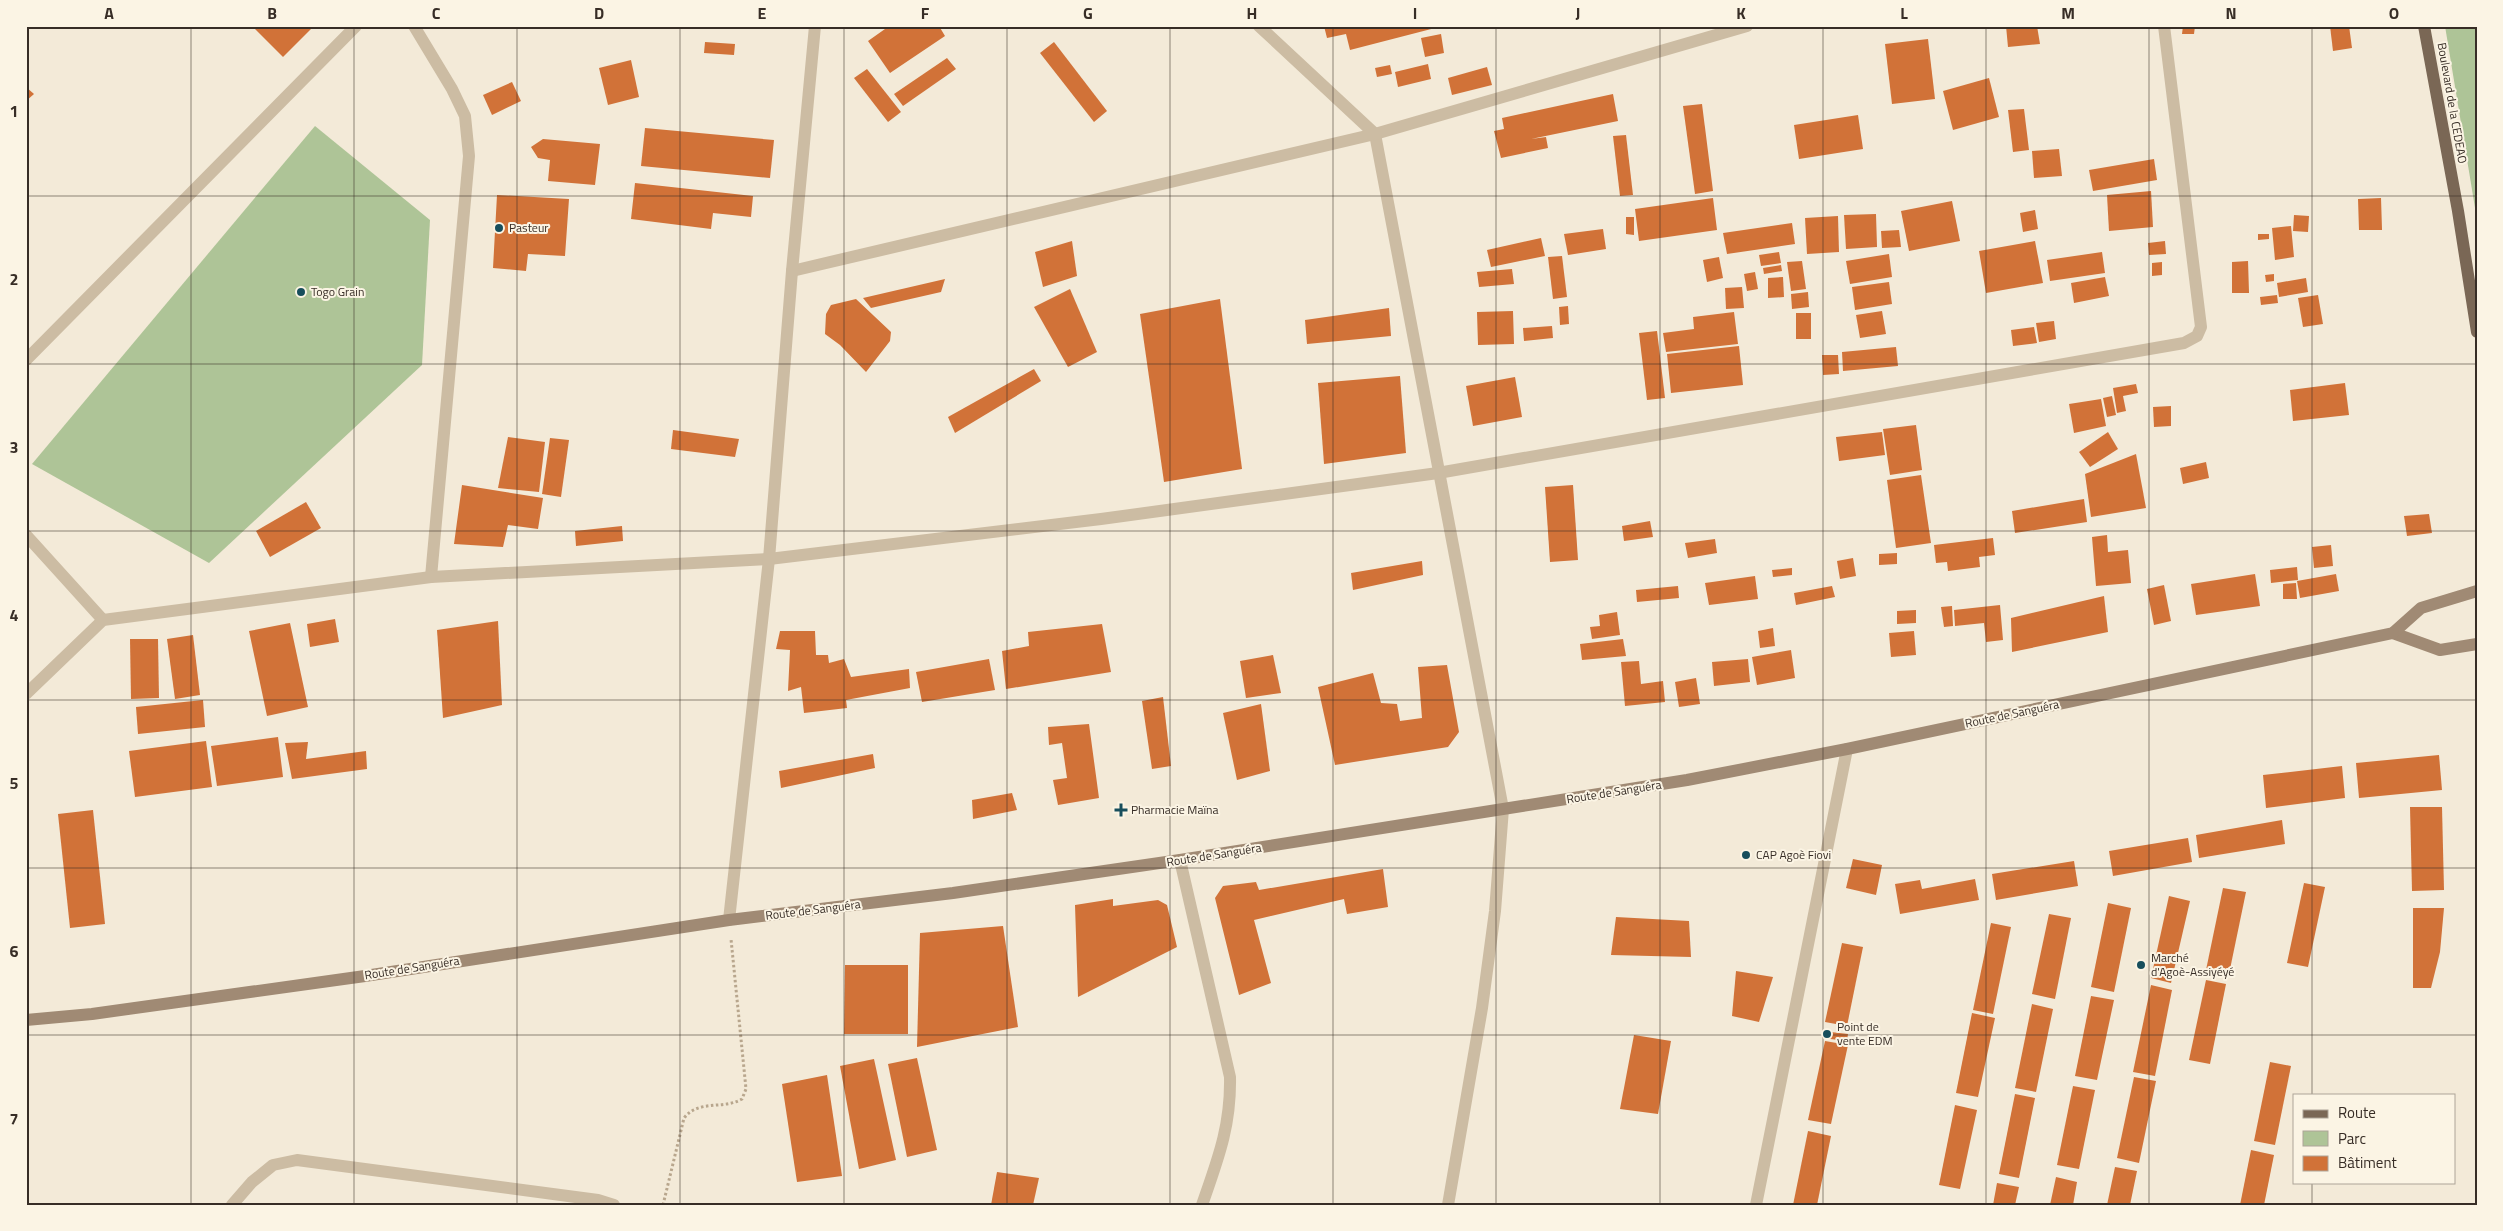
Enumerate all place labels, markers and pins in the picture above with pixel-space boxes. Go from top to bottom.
place label: Pasteur [509,218,548,237]
marker: Pasteur [493,222,505,234]
place label: Togo Grain [311,282,364,301]
marker: Togo Grain [295,286,307,298]
place label: Pharmacie Maïna [1131,800,1219,819]
marker: Pharmacie Maïna [1115,804,1127,816]
place label: CAP Agoè Fiovi [1756,845,1831,864]
marker: CAP Agoè Fiovi [1740,849,1752,861]
place label: Marché d'Agoè-Assiyéyé [2151,948,2234,981]
marker: Marché d'Agoè-Assiyéyé [2135,959,2147,971]
place label: Point de vente EDM [1837,1017,1893,1050]
marker: Point de vente EDM [1821,1028,1833,1040]

